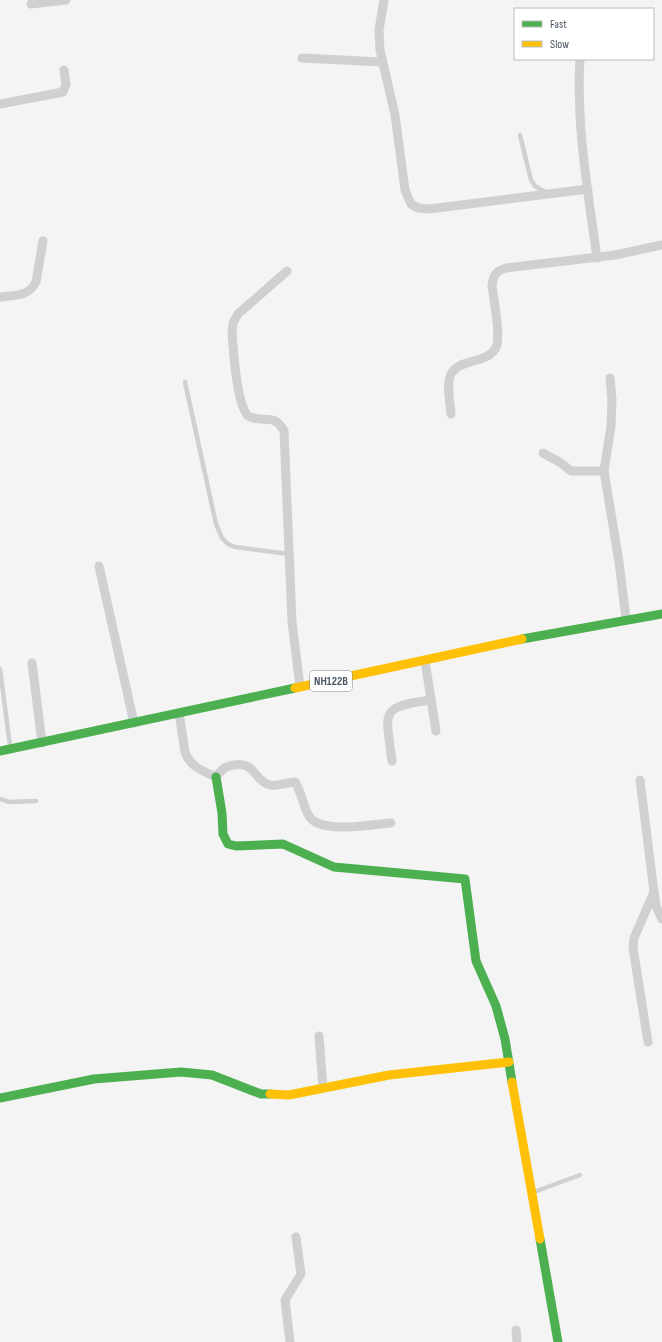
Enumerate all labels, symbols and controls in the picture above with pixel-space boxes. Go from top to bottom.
legend [514,8,654,60]
text: Fast [550,17,567,32]
text: Slow [550,37,569,52]
road number: NH122B [310,671,352,691]

